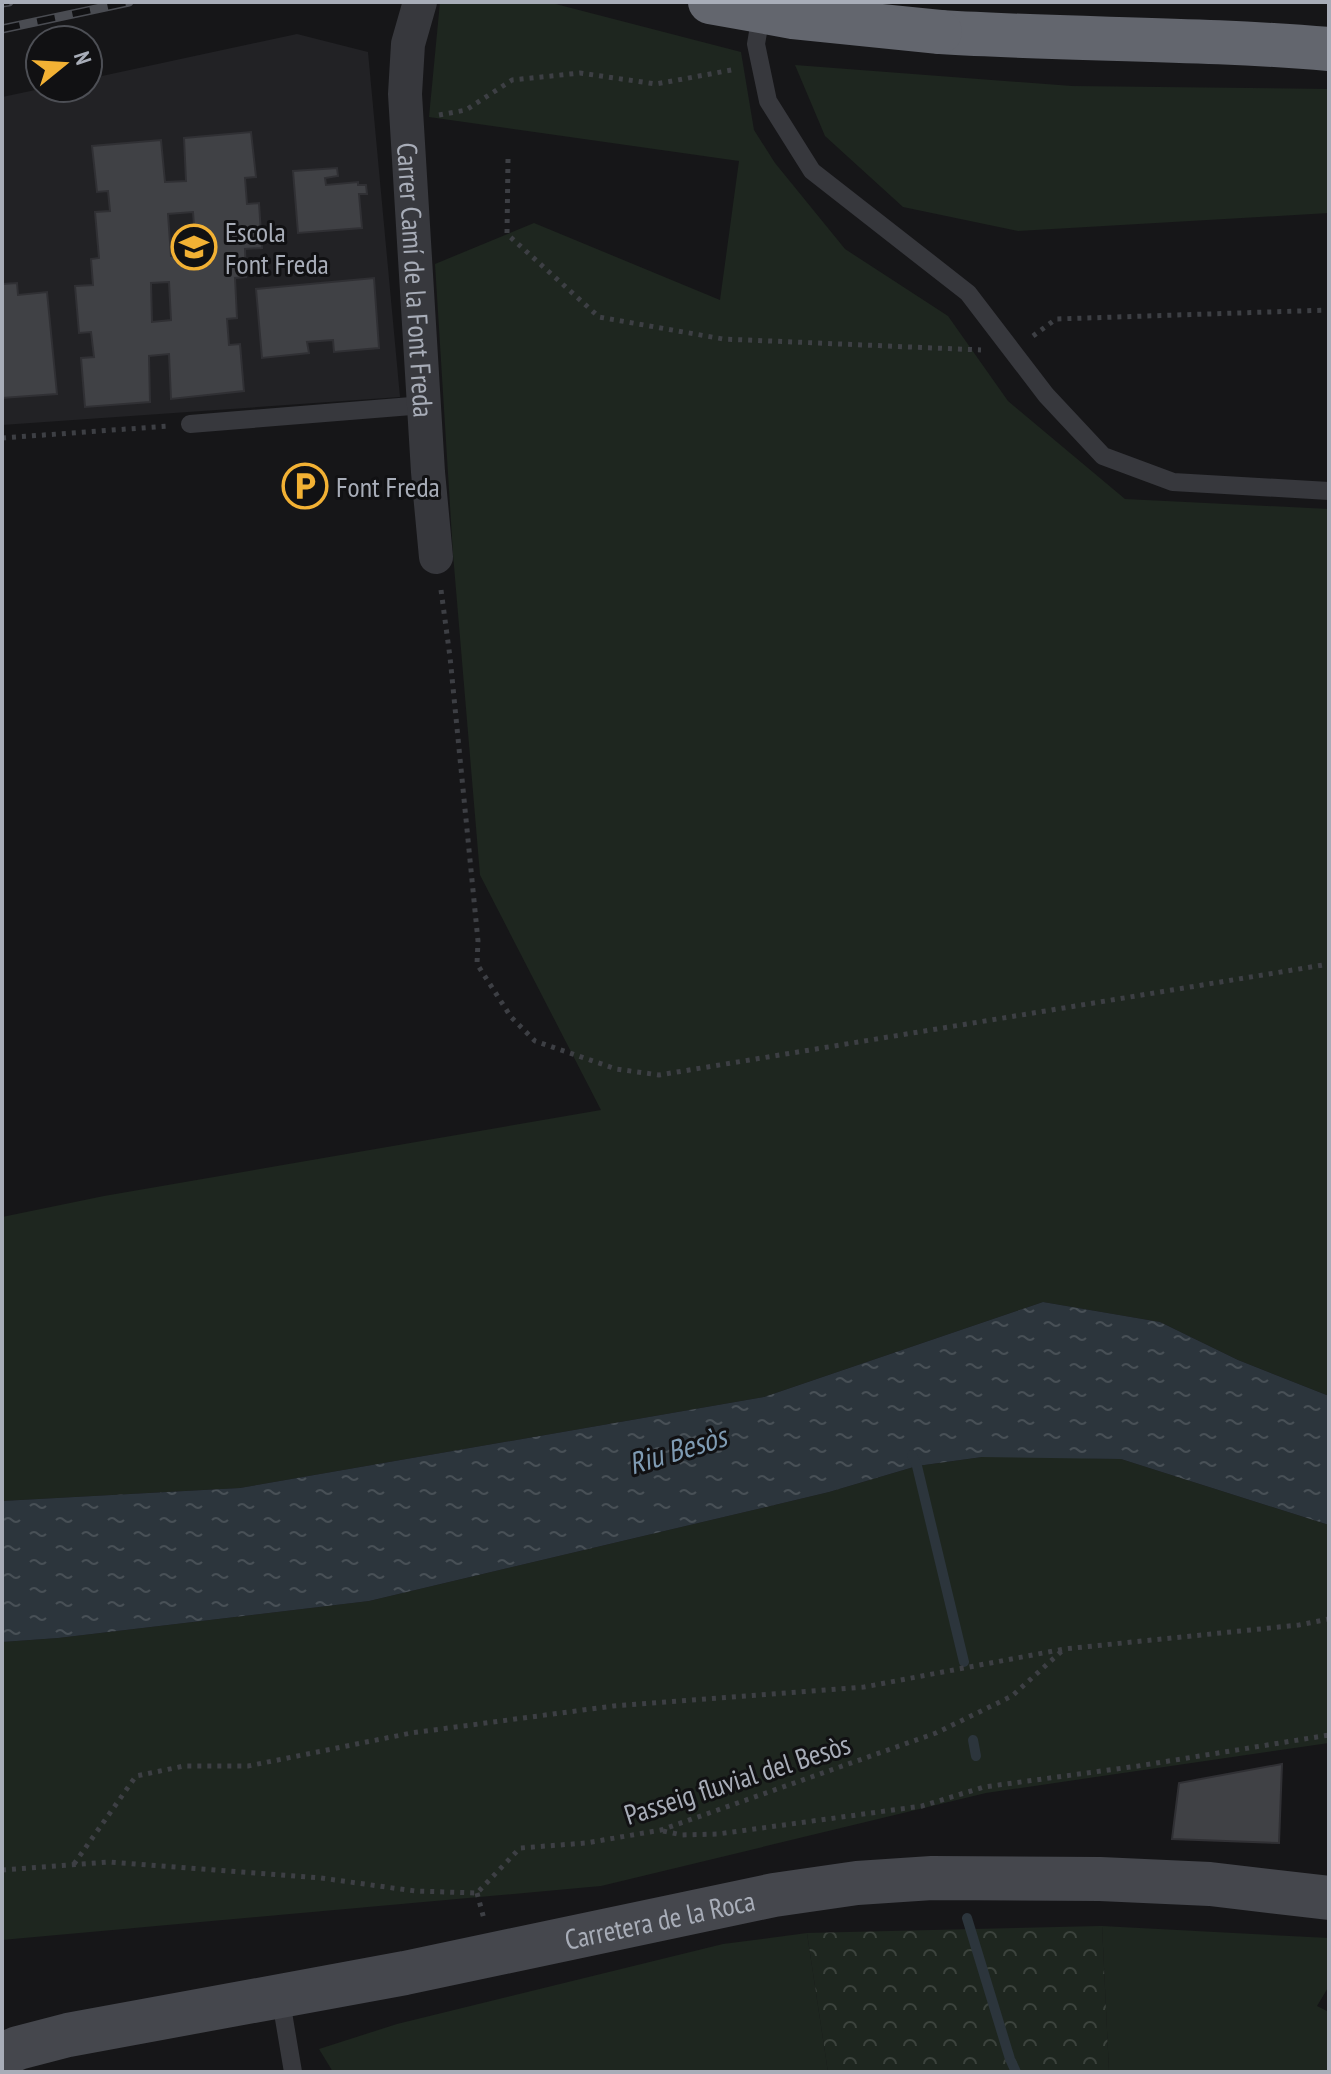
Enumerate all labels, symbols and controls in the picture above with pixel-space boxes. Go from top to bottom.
north arrow [24,24,104,104]
text: N [68,48,98,68]
street label: Carrer Camí de la Font Freda [389,141,443,418]
place label: Escola Font Freda [225,213,329,282]
school or university icon: Escola Font Freda [170,223,218,271]
parking icon: Font Freda [281,462,329,510]
place label: Font Freda [336,468,440,505]
water label: Riu Besòs [623,1415,733,1482]
street label: Passeig fluvial del Besòs [619,1725,855,1833]
street label: Carretera de la Roca [561,1881,758,1957]

